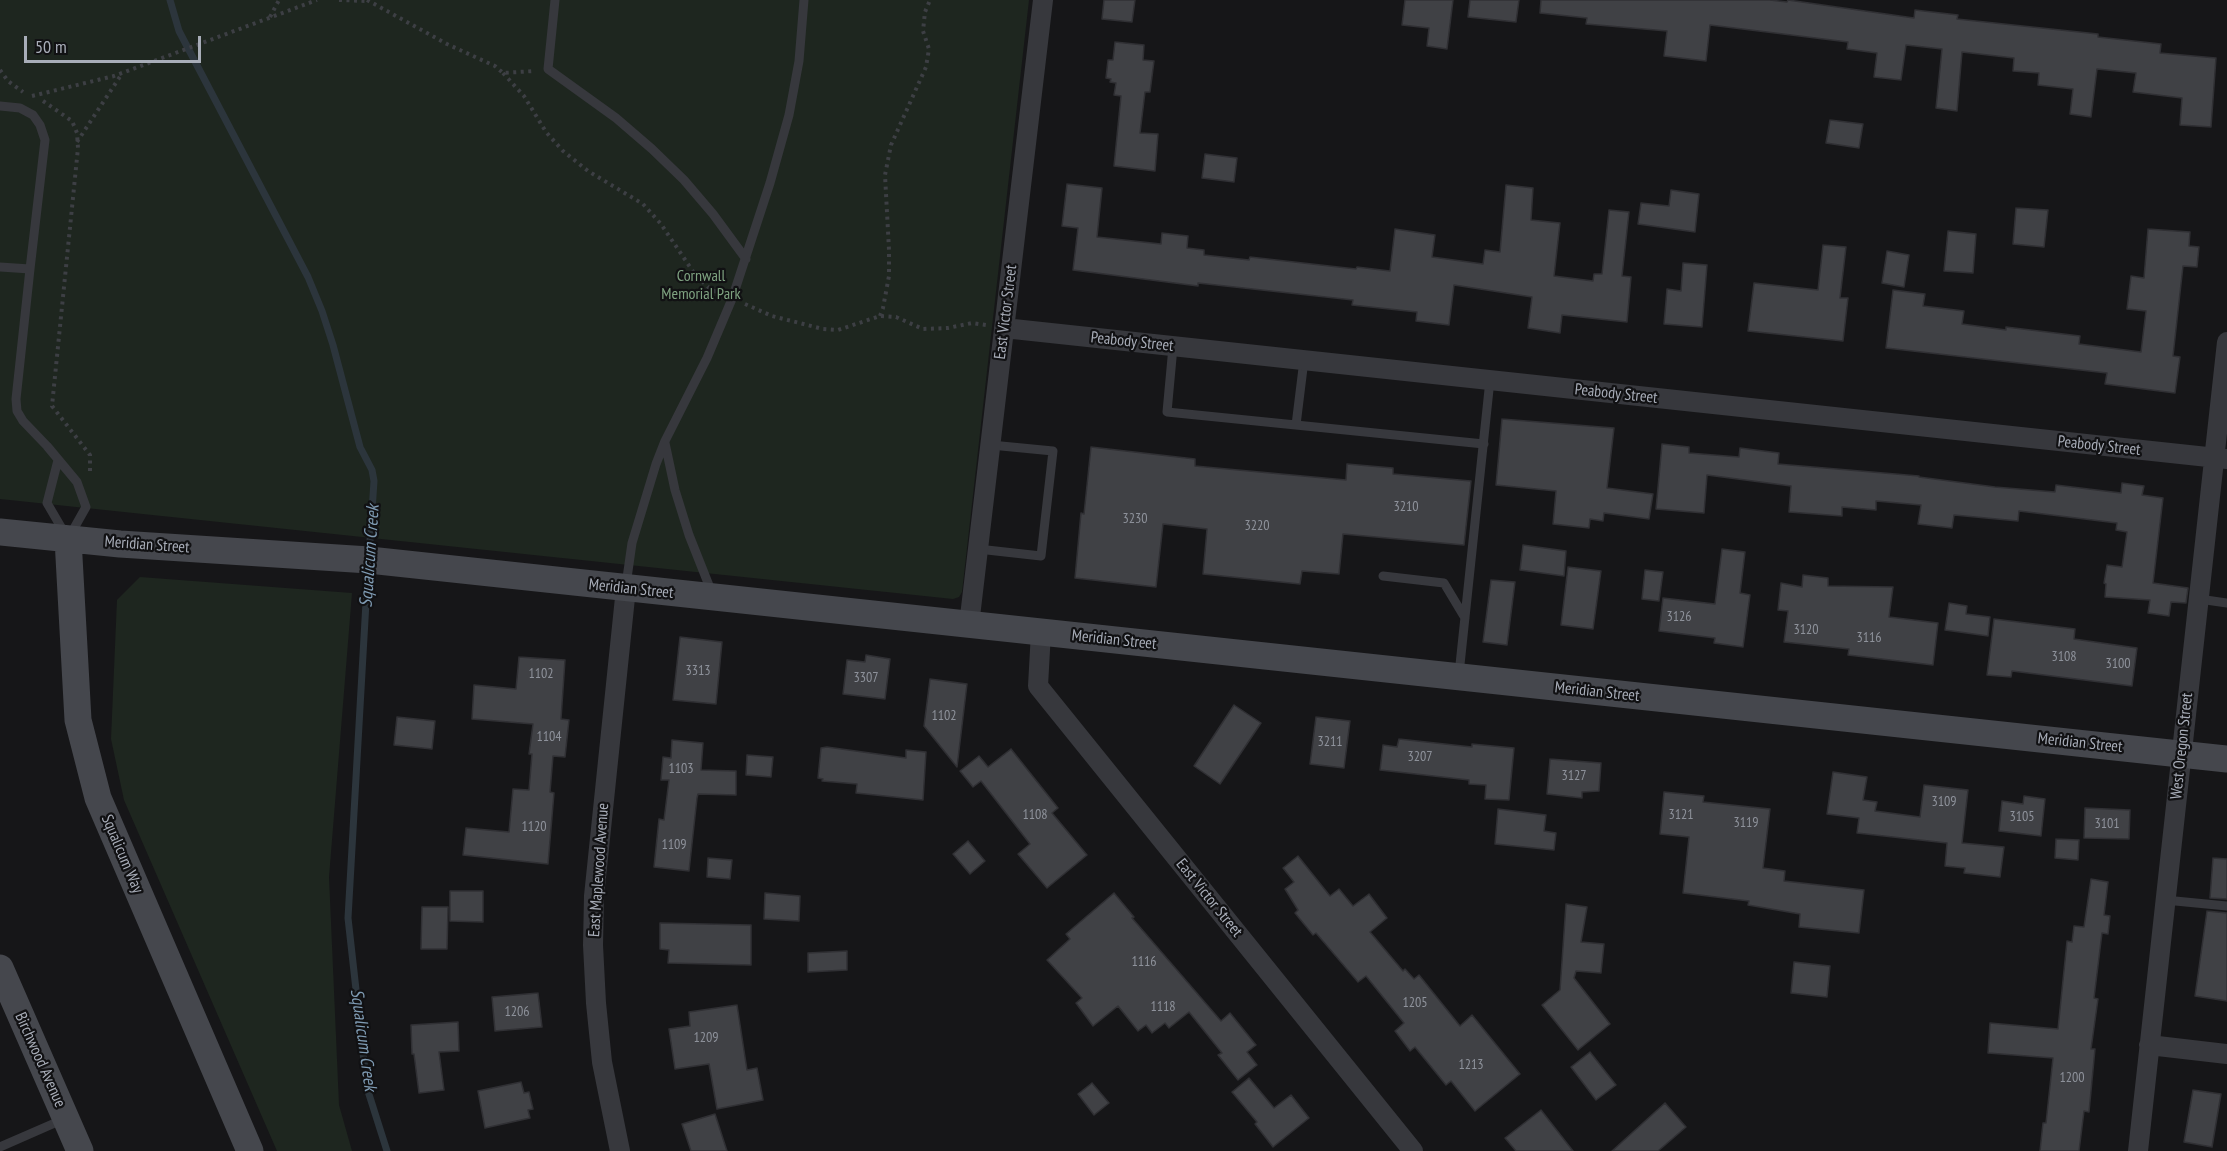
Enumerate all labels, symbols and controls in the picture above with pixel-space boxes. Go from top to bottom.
scale bar [27,24,204,62]
text: 50 m [35,35,67,58]
street label: East Victor Street [991,264,1021,360]
park label: Cornwall Memorial Park [661,266,741,304]
street label: Peabody Street [1090,328,1174,356]
street label: Peabody Street [1574,380,1658,408]
street label: Peabody Street [2057,432,2141,460]
house number: 3210 [1393,499,1419,515]
water label: Squalicum Creek [356,504,384,608]
house number: 3230 [1122,511,1148,527]
house number: 3220 [1244,518,1270,534]
street label: Meridian Street [104,532,190,558]
street label: Meridian Street [588,575,674,603]
house number: 3126 [1666,609,1692,625]
house number: 3120 [1793,622,1819,638]
street label: Meridian Street [1071,626,1157,654]
house number: 3116 [1856,630,1882,646]
house number: 3108 [2051,649,2077,665]
house number: 3100 [2105,656,2131,672]
house number: 3313 [685,663,711,679]
house number: 1102 [528,666,554,682]
house number: 3307 [853,670,879,686]
street label: Meridian Street [1554,678,1640,706]
street label: West Oregon Street [2167,692,2197,800]
house number: 1102 [931,708,957,724]
house number: 1104 [536,729,562,745]
street label: Meridian Street [2037,729,2123,757]
house number: 3211 [1317,734,1343,750]
house number: 3207 [1407,749,1433,765]
house number: 1103 [668,761,694,777]
house number: 3127 [1561,768,1587,784]
house number: 3109 [1931,794,1957,810]
street label: East Maplewood Avenue [585,802,613,938]
house number: 1108 [1022,807,1048,823]
house number: 3121 [1668,807,1694,823]
house number: 3105 [2009,809,2035,825]
street label: Squalicum Way [97,812,147,896]
house number: 3119 [1733,815,1759,831]
house number: 3101 [2094,816,2120,832]
house number: 1120 [521,819,547,835]
house number: 1109 [661,837,687,853]
street label: East Victor Street [1172,855,1246,941]
house number: 1116 [1131,954,1157,970]
water label: Squalicum Creek [345,988,381,1092]
house number: 1205 [1402,995,1428,1011]
house number: 1118 [1150,999,1176,1015]
house number: 1206 [504,1004,530,1020]
street label: Birchwood Avenue [10,1009,70,1111]
house number: 1209 [693,1030,719,1046]
house number: 1213 [1458,1057,1484,1073]
house number: 1200 [2059,1070,2085,1086]

